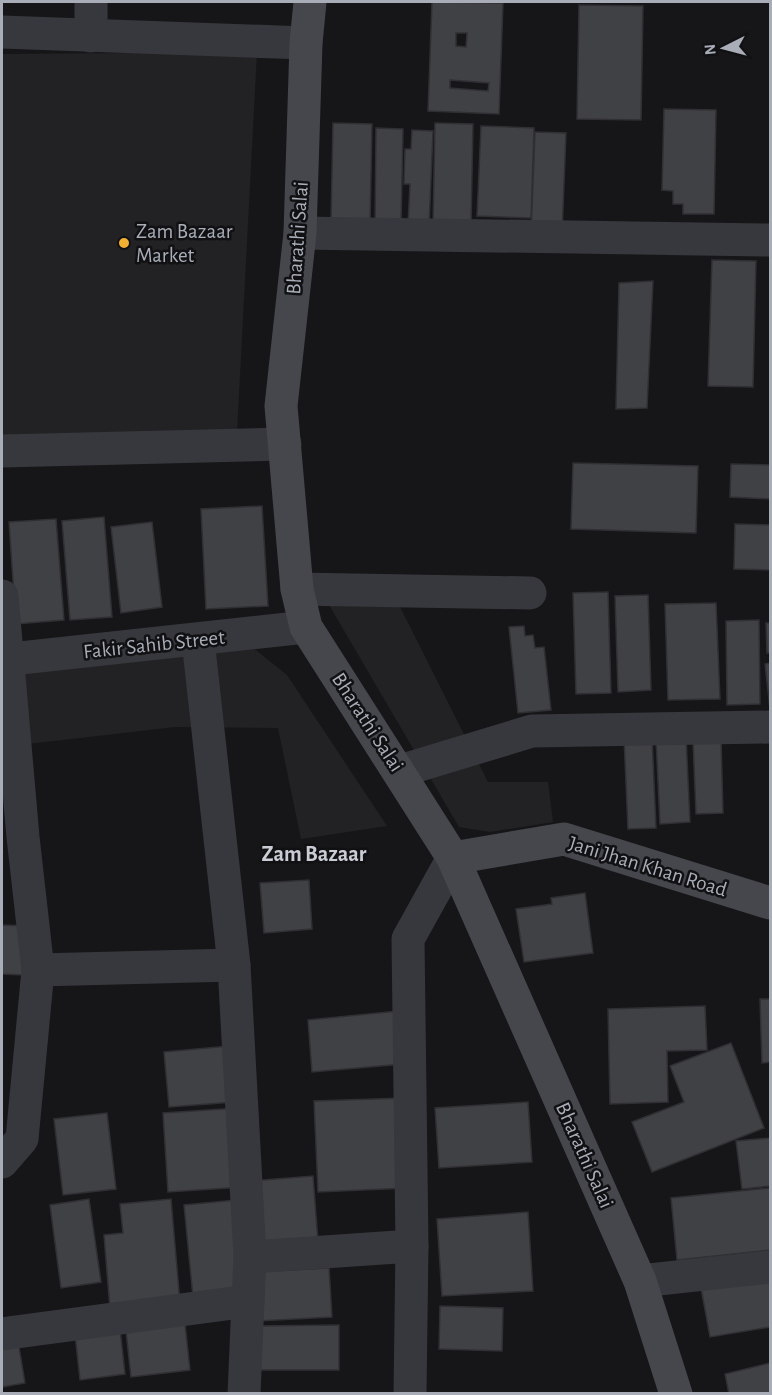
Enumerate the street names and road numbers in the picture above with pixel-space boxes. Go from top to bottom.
street label: Bharathi Salai [283,181,312,295]
street label: Fakir Sahib Street [82,627,226,662]
street label: Bharathi Salai [328,669,407,776]
street label: Jani Jhan Khan Road [566,832,730,901]
street label: Bharathi Salai [552,1099,617,1211]

